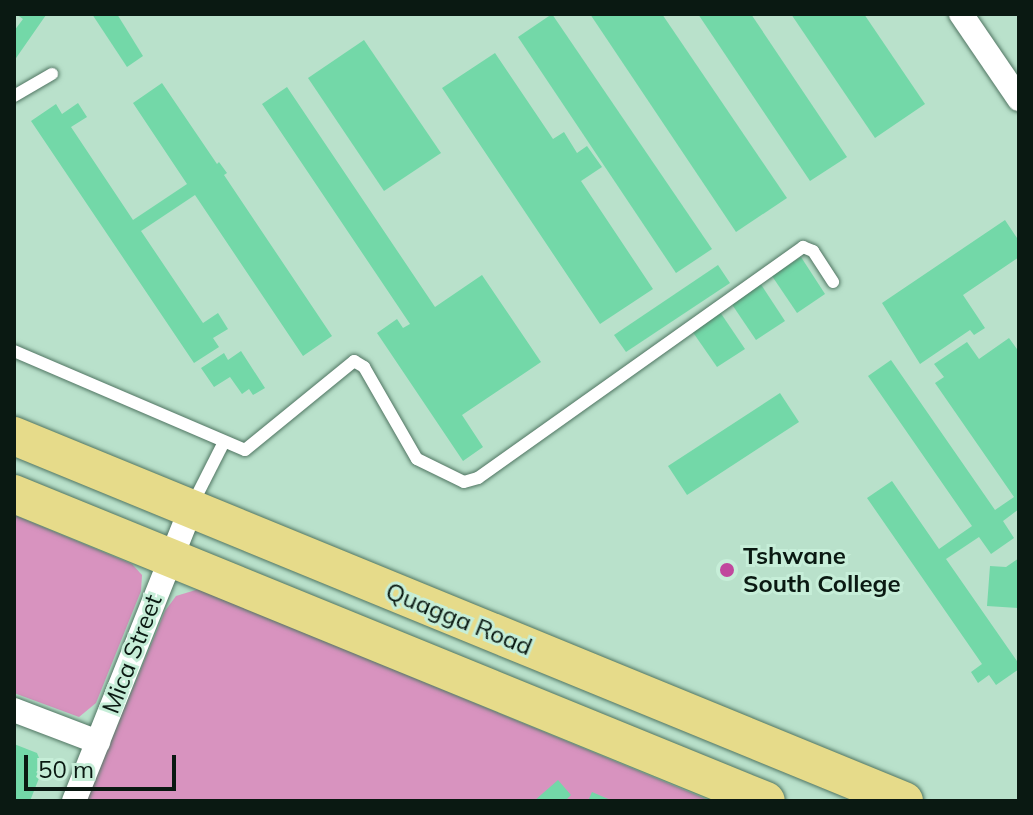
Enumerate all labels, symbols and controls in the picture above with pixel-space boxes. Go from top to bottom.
place label: Tshwane South College [743,542,901,598]
marker: Tshwane South College [718,561,736,579]
street label: Quagga Road [382,577,536,661]
street label: Mica Street [96,590,168,718]
scale bar [28,739,180,789]
text: 50 m [38,754,94,784]

